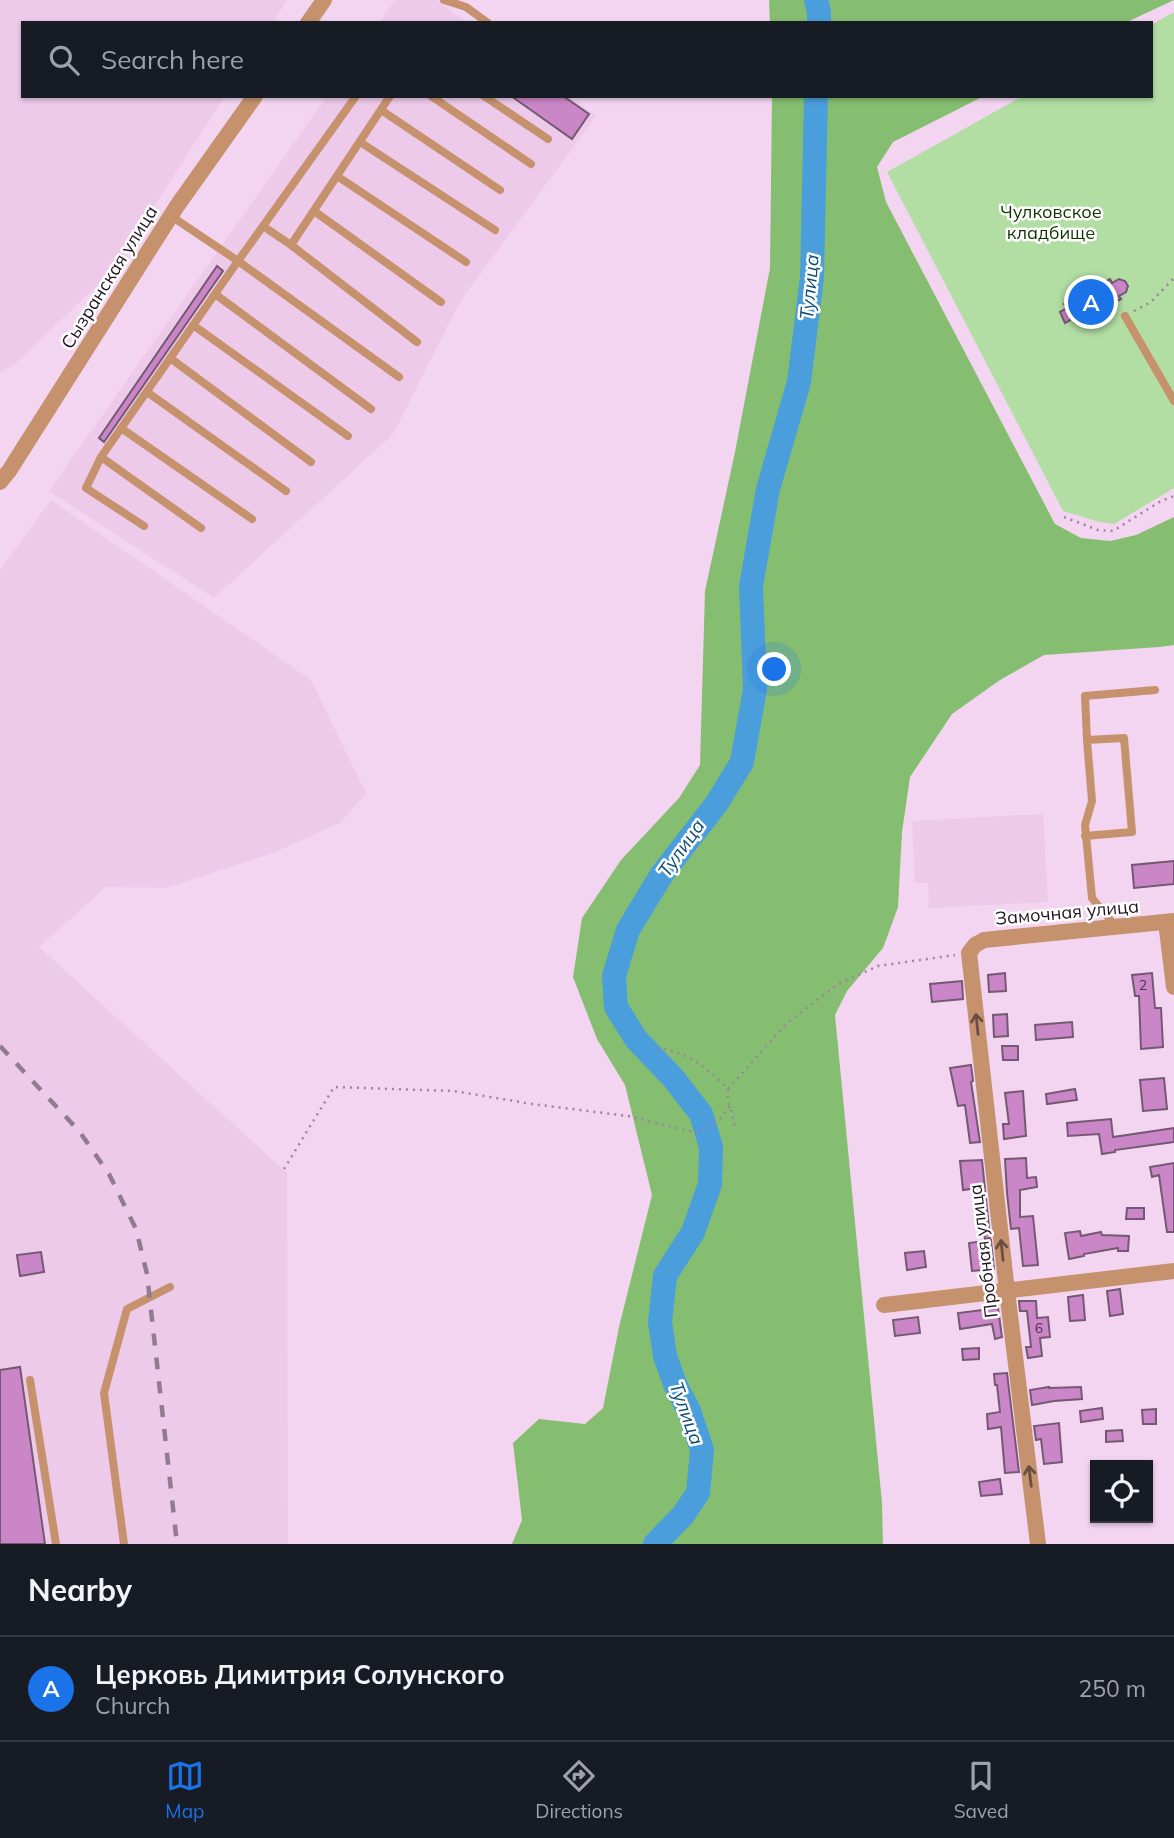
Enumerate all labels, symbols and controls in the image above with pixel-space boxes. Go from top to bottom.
search box [21,21,1153,98]
icon: search [45,41,83,79]
text: Search here [101,43,244,76]
park label: Чулковское кладбище [1000,200,1102,244]
street label: Сызранская улица [56,201,162,353]
water label: Тулица [794,253,824,321]
pin: A [1068,276,1114,328]
your location [757,652,791,686]
water label: Тулица [652,814,710,882]
street label: Замочная улица [994,894,1140,930]
house number: 2 [1139,976,1147,994]
one-way arrow [970,1014,983,1036]
street label: Пробная улица [963,1183,1003,1319]
one-way arrow [995,1240,1008,1262]
house number: 6 [1035,1319,1043,1337]
water label: Тулица [665,1378,709,1448]
map controls [1090,1460,1153,1523]
button: locate [1090,1460,1153,1523]
one-way arrow [1023,1465,1036,1488]
text: Nearby [28,1571,132,1609]
text: Церковь Димитрия Солунского [95,1658,505,1691]
text: A [42,1674,60,1703]
text: 250 m [1078,1674,1146,1703]
text: Church [95,1691,171,1720]
tab: Map [165,1757,204,1823]
tab: Directions [535,1757,623,1823]
tab: Saved [954,1757,1009,1823]

